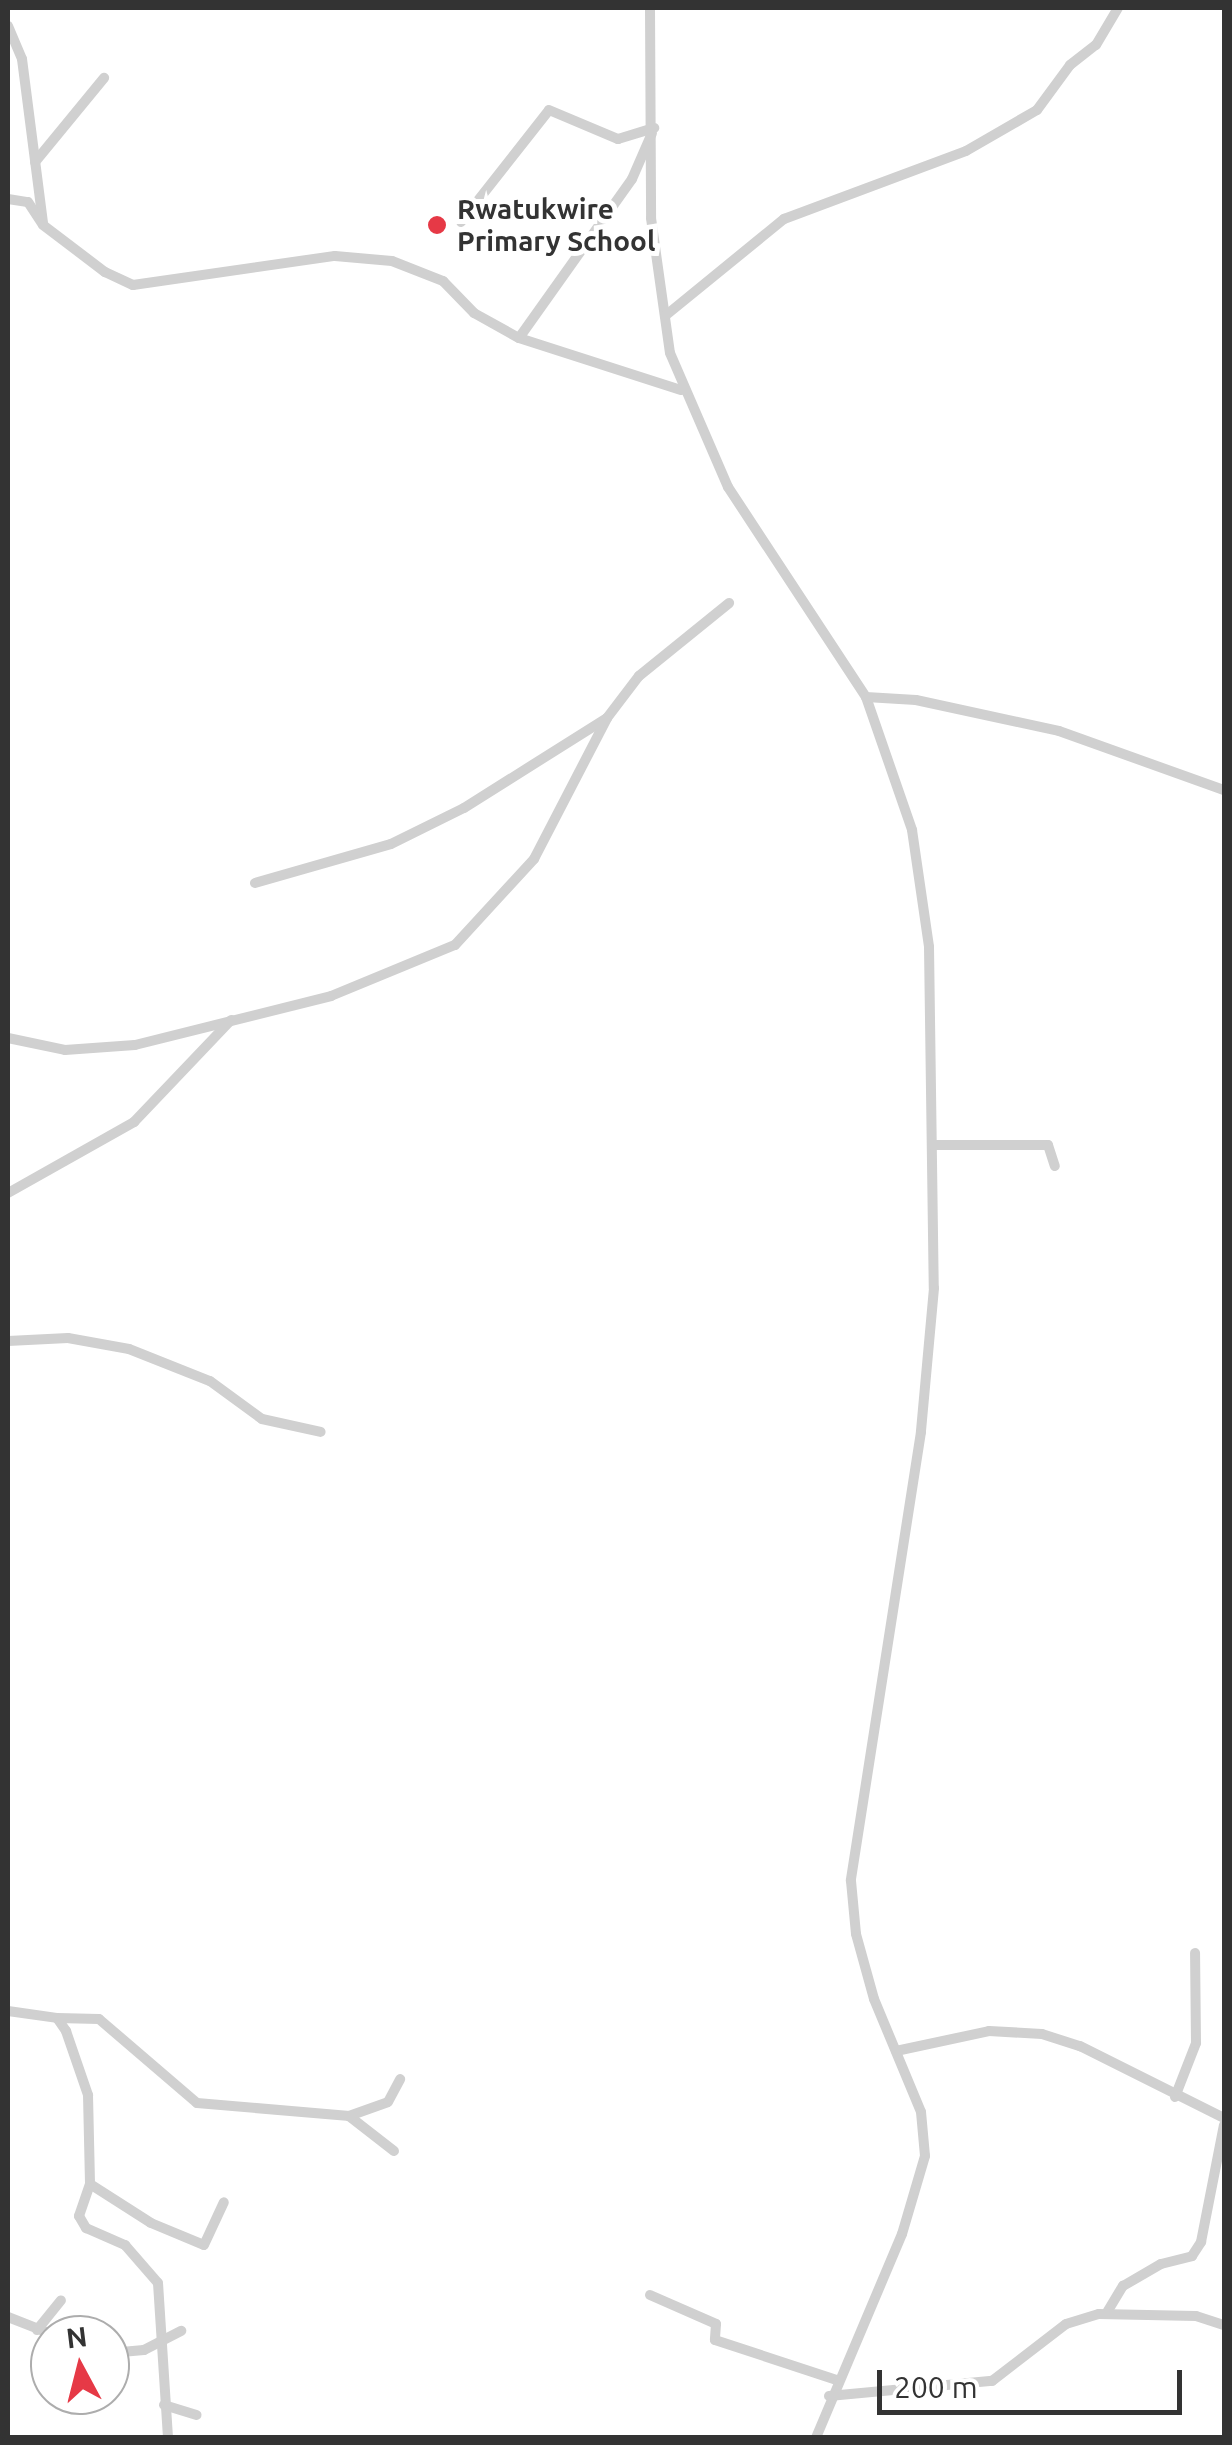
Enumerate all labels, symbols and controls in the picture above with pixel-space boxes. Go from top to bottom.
place label: Rwatukwire Primary School [457,192,655,258]
marker: Rwatukwire Primary School [426,214,448,236]
north arrow [30,2315,130,2415]
text: N [64,2320,89,2353]
scale bar [882,2350,1187,2412]
text: 200 m [894,2370,978,2404]

